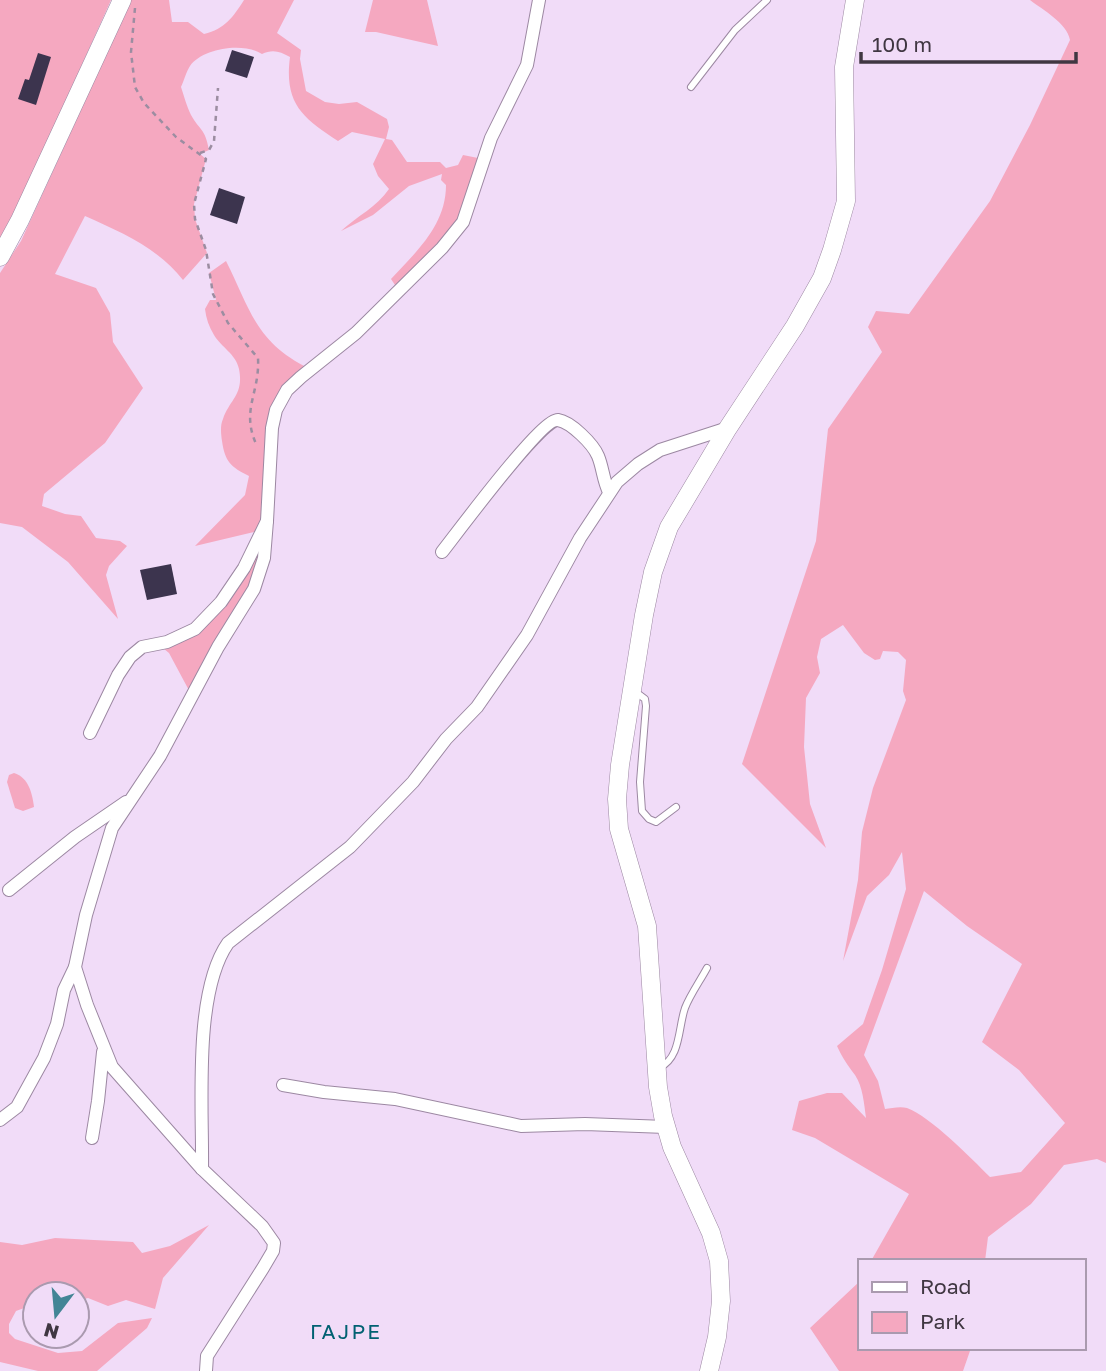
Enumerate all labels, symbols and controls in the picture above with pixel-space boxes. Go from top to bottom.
scale bar [861,21,1076,65]
text: 100 m [872,31,932,57]
legend [858,1259,1085,1350]
text: Road [920,1273,971,1299]
north arrow [21,1280,91,1350]
text: Park [920,1308,966,1334]
district label: ГАЈРЕ [310,1318,382,1344]
text: N [41,1319,61,1345]

